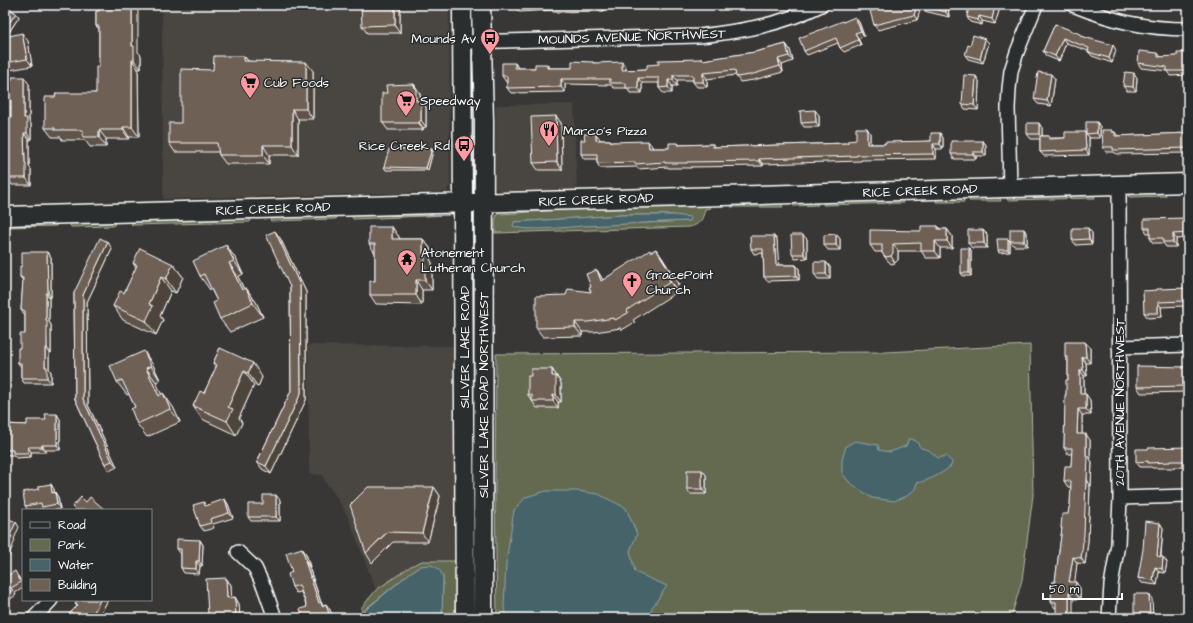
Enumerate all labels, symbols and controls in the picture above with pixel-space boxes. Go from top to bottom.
street label: MOUNDS AVENUE NORTHWEST [538,25,727,49]
bus stop icon: Mounds Av [479,27,501,55]
place label: Mounds Av [411,30,476,48]
supermarket icon: Cub Foods [239,71,261,99]
place label: Cub Foods [264,74,330,92]
supermarket icon: Speedway [395,89,417,117]
place label: Speedway [420,92,481,111]
restaurant icon: Marco's Pizza [538,119,560,147]
place label: Marco's Pizza [563,122,647,140]
bus stop icon: Rice Creek Rd [453,134,475,162]
place label: Rice Creek Rd [359,137,450,155]
street label: RICE CREEK ROAD [862,180,978,202]
street label: RICE CREEK ROAD [538,189,654,211]
street label: RICE CREEK ROAD [215,198,331,220]
place label: Atonement Lutheran Church [421,244,525,277]
temple icon: Atonement Lutheran Church [396,248,418,276]
place label: GracePoint Church [646,266,714,299]
church icon: GracePoint Church [621,270,643,298]
street label: SILVER LAKE ROAD [456,285,474,408]
street label: SILVER LAKE ROAD NORTHWEST [475,291,493,498]
street label: 20TH AVENUE NORTHWEST [1111,317,1129,486]
legend [22,509,152,601]
text: Road [58,517,86,534]
text: Park [58,537,86,554]
text: Water [58,557,94,574]
scale bar [1043,575,1122,601]
text: Building [58,577,96,595]
text: 50 m [1049,581,1080,598]

